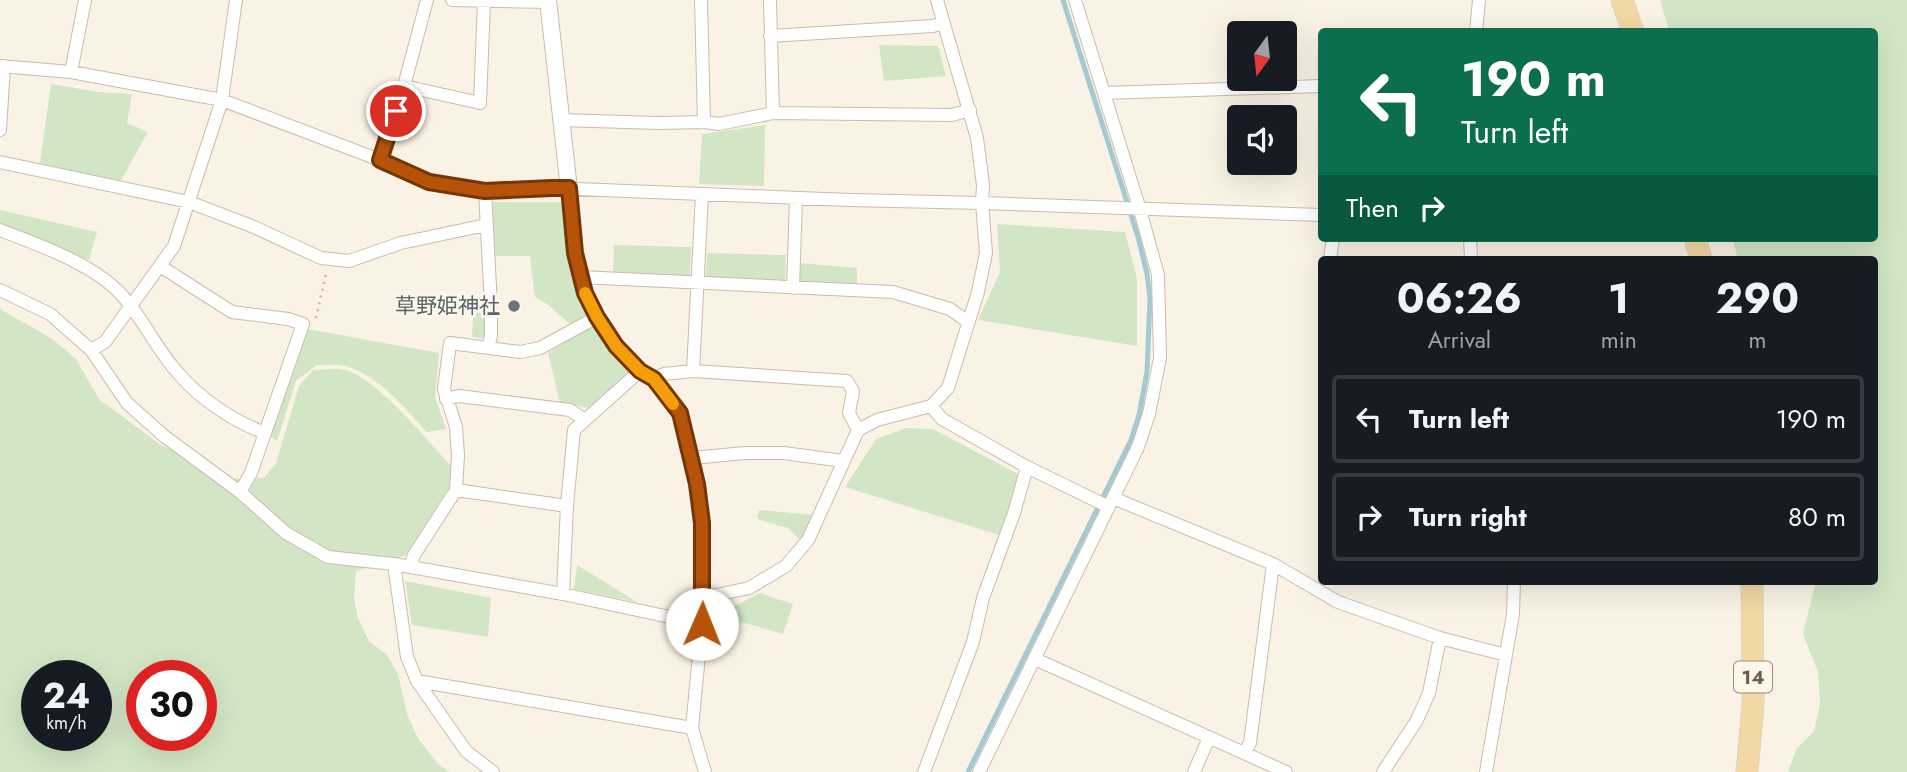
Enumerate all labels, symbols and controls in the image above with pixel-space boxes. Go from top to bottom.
north arrow [1227,21,1297,91]
map controls [1227,21,1297,175]
text: 190 m [1461,44,1606,114]
icon: left [1346,56,1437,147]
pin [366,81,426,141]
icon: arrive [377,92,415,130]
button: sound [1227,105,1297,175]
text: Turn left [1461,109,1568,155]
text: Then [1346,189,1399,227]
icon: right [1413,189,1451,227]
text: 06:26 [1397,268,1522,329]
text: 1 [1608,268,1629,329]
text: 290 [1716,268,1799,329]
place label: 草野姫神社 [395,291,500,321]
marker: 草野姫神社 [506,298,522,314]
text: Arrival [1428,323,1491,357]
text: min [1601,323,1637,357]
text: m [1748,323,1766,357]
icon: left [1350,400,1388,438]
text: Turn left [1409,400,1509,438]
text: 190 m [1776,400,1846,438]
icon: right [1350,498,1388,536]
text: Turn right [1409,498,1527,536]
text: 80 m [1788,498,1846,536]
position arrow [665,587,739,661]
speed limit sign: 30 [126,660,217,751]
road number: 14 [1734,662,1772,692]
text: 24 [43,671,90,721]
text: km/h [46,710,87,736]

